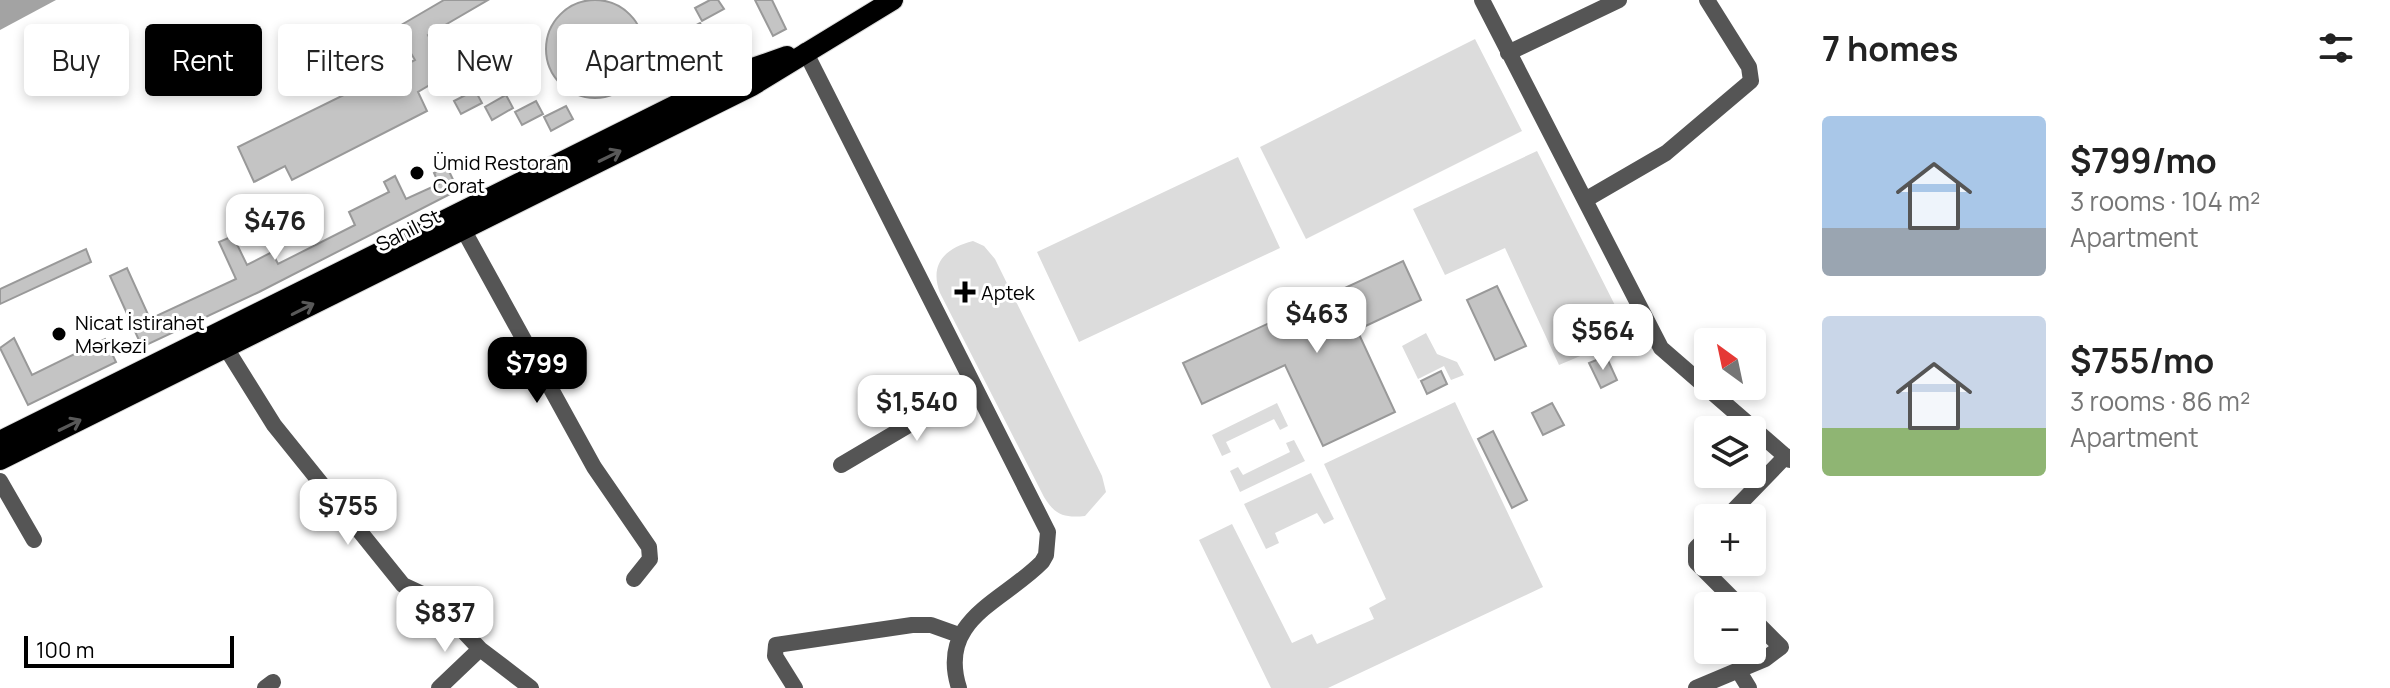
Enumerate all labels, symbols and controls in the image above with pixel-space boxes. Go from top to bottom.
chip: Buy [24,24,129,96]
chip: Rent [145,24,262,96]
chip: Filters [278,24,412,96]
chip: New [428,24,541,96]
chip: Apartment [557,24,752,96]
text: 7 homes [1822,25,1958,71]
icon: filters [2314,26,2358,70]
text: $799/mo [2070,137,2217,183]
one-way arrow [598,148,622,163]
icon: home [1886,148,1982,244]
place label: Ümid Restoran Corat [433,149,569,199]
marker: Ümid Restoran Corat [408,164,426,182]
text: 3 rooms · 104 m² [2070,183,2260,219]
pin: $476 [228,194,322,262]
text: $476 [244,202,306,238]
street label: Sahil St [371,202,445,258]
text: Apartment [2070,219,2199,255]
place label: Aptek [981,279,1036,306]
marker: Aptek [956,283,974,301]
pin: $463 [1270,287,1364,355]
text: $463 [1285,295,1349,331]
one-way arrow [290,301,314,317]
pin: $564 [1556,304,1650,372]
place label: Nicat İstirahət Mərkəzi [75,309,205,359]
text: $564 [1571,312,1635,348]
marker: Nicat İstirahət Mərkəzi [50,325,68,343]
north arrow [1694,328,1766,400]
map controls [1694,328,1766,664]
pin: $799 [490,337,584,405]
text: $755/mo [2070,337,2214,383]
text: $799 [506,345,568,381]
icon: home [1886,348,1982,444]
pin: $1,540 [852,375,982,443]
text: $1,540 [876,383,958,419]
text: 3 rooms · 86 m² [2070,383,2250,419]
button: layers [1694,416,1766,488]
one-way arrow [57,417,81,432]
text: Apartment [2070,419,2199,455]
pin: $755 [301,479,395,547]
text: $755 [318,487,378,523]
button: + [1694,504,1766,576]
pin: $837 [398,586,492,654]
button: − [1694,592,1766,664]
text: $837 [414,594,476,630]
scale bar [24,632,234,668]
text: 100 m [36,635,94,665]

